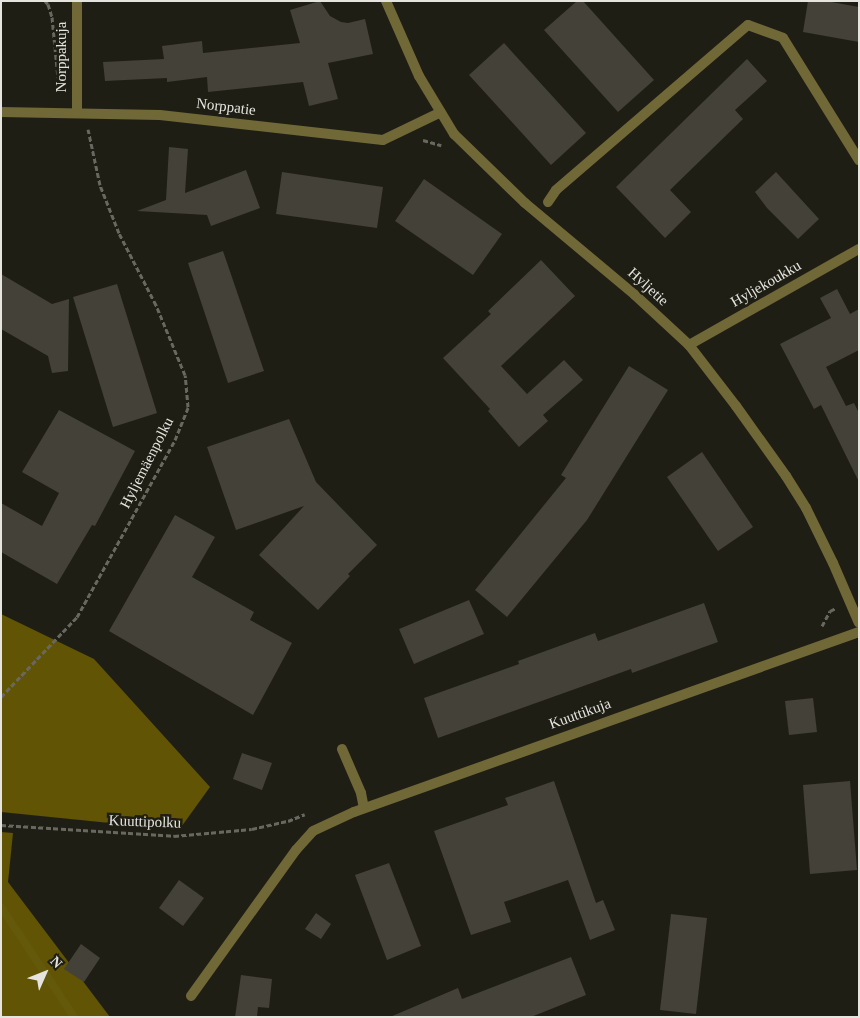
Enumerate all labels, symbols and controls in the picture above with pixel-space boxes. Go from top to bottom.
street label: Norppakuja [53,22,71,92]
street label: Norppatie [195,94,257,120]
street label: Hyljekoukku [728,257,804,311]
street label: Hyljetie [624,264,672,310]
street label: Hyljemäenpolku [116,414,178,512]
street label: Kuuttikuja [547,695,613,733]
street label: Kuuttipolku [108,812,182,832]
north arrow [20,948,70,998]
text: N [47,953,65,971]

